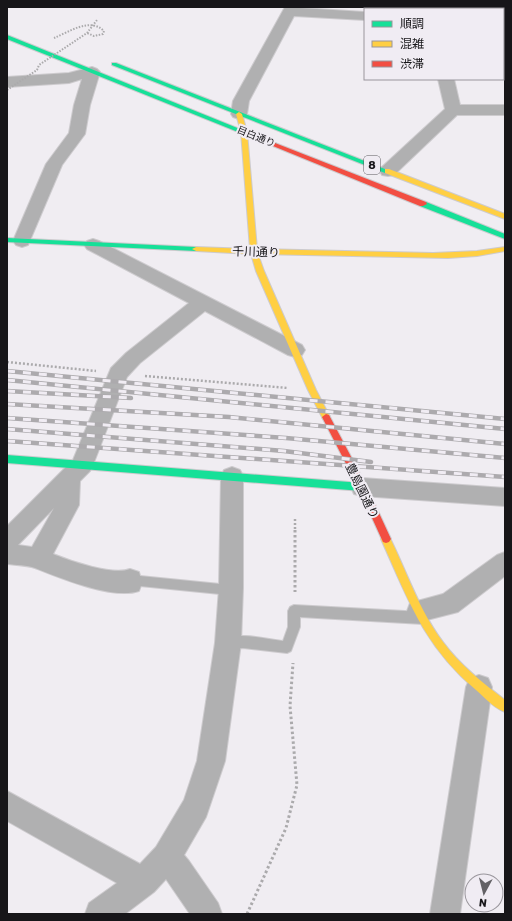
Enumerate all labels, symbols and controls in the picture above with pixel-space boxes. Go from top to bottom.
legend [364,8,504,80]
text: 順調 [400,17,424,31]
text: 混雑 [400,37,424,51]
text: 渋滞 [400,57,424,71]
street label: 目白通り [235,124,277,150]
road number: 8 [364,156,380,174]
street label: 千川通り [232,244,280,260]
street label: 豊島園通り [343,461,381,521]
north arrow [464,873,504,913]
text: N [478,895,488,909]

